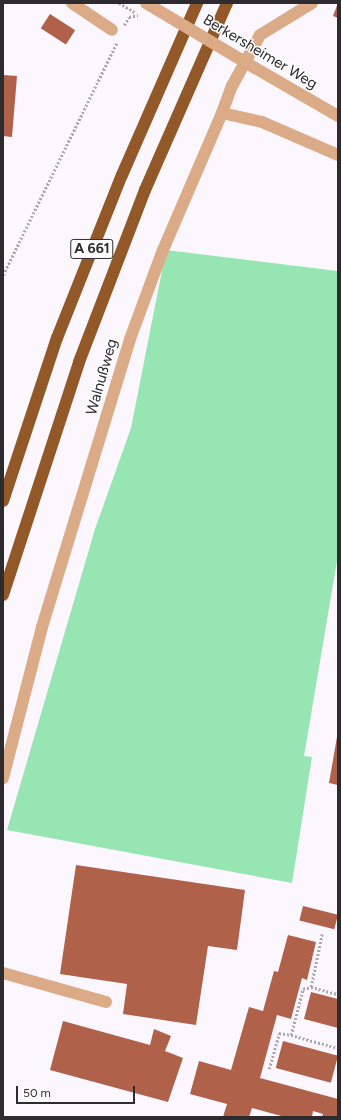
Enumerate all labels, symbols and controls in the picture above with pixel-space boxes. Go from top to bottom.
street label: Berkersheimer Weg [200,11,320,93]
road number: A 661 [70,237,114,261]
street label: Walnußweg [83,337,121,417]
scale bar [18,1078,137,1104]
text: 50 m [23,1086,51,1100]

